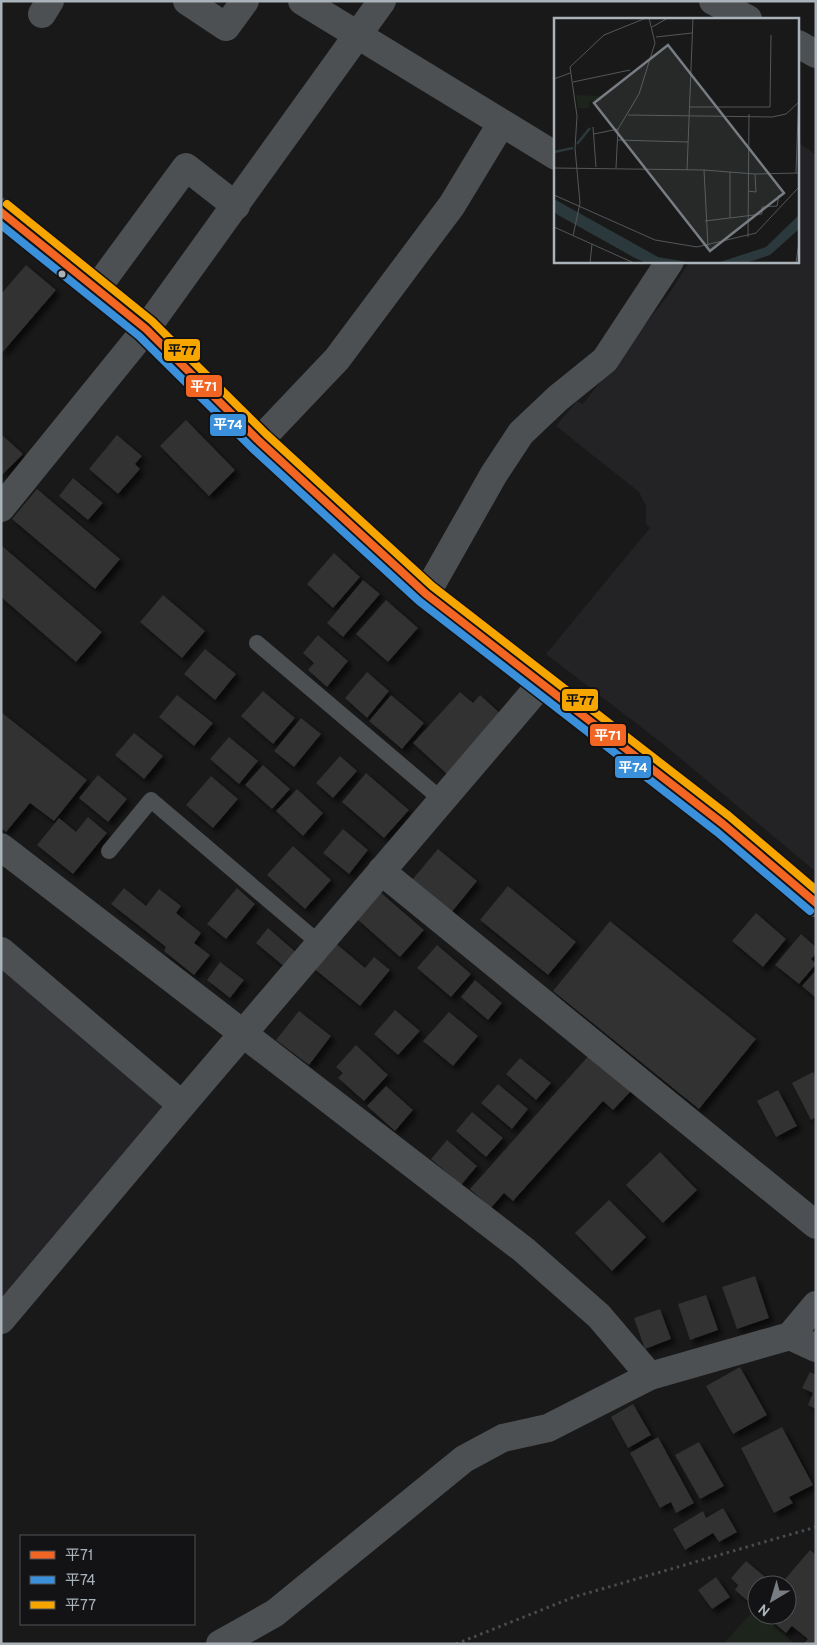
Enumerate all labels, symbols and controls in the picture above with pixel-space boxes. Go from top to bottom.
inset map [554,18,800,262]
unlabelled marker [57,269,67,279]
line badge: 平77 [163,338,201,362]
text: 平77 [168,343,197,360]
line badge: 平71 [185,374,223,398]
text: 平71 [190,379,218,396]
line badge: 平74 [209,413,247,437]
text: 平74 [213,417,243,434]
line badge: 平77 [561,688,599,712]
text: 平77 [566,693,595,710]
line badge: 平71 [589,723,627,747]
text: 平71 [594,728,622,745]
line badge: 平74 [614,755,652,779]
text: 平74 [618,760,648,777]
legend [20,1535,195,1625]
text: 平71 [65,1547,94,1566]
text: 平74 [65,1572,96,1591]
north arrow [747,1575,797,1625]
text: 平77 [65,1597,96,1616]
text: N [756,1599,774,1619]

